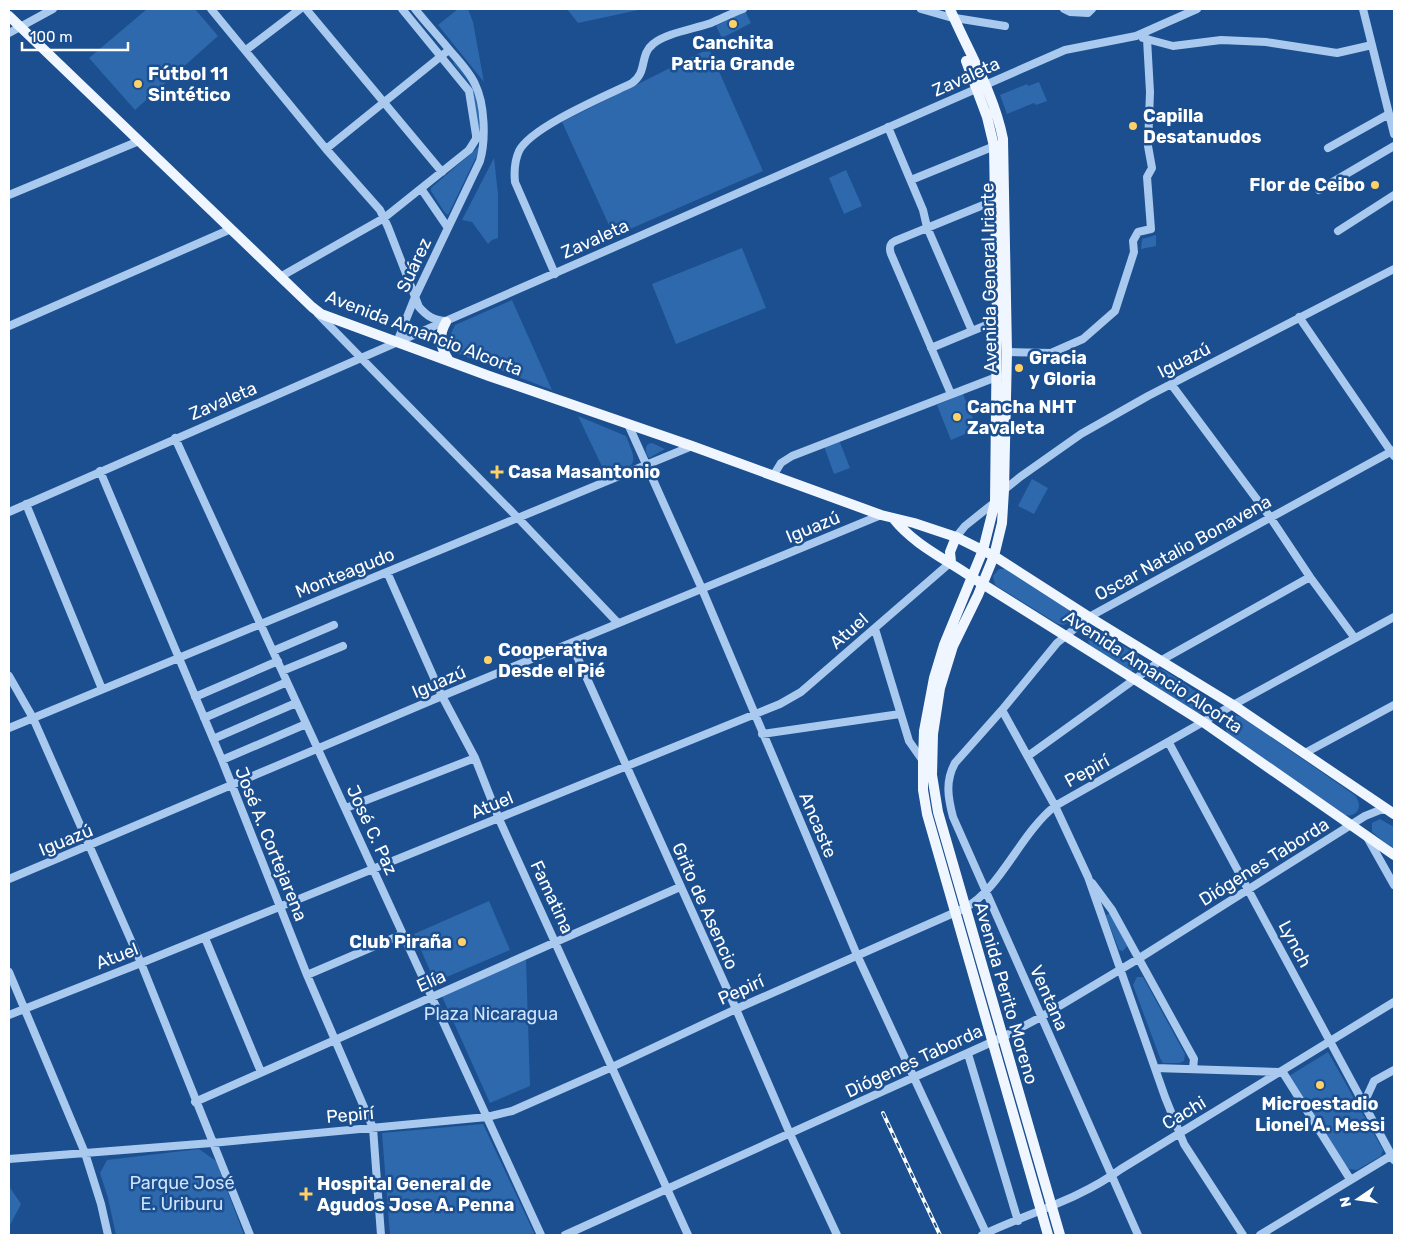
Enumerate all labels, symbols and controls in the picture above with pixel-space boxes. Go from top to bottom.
marker: Canchita Patria Grande [727,18,739,30]
scale bar [22,20,129,52]
text: 100 m [30,28,72,46]
place label: Canchita Patria Grande [671,32,795,75]
street label: Zavaleta [929,52,1003,102]
place label: Fútbol 11 Sintético [148,63,231,106]
marker: Fútbol 11 Sintético [132,78,144,90]
place label: Capilla Desatanudos [1143,105,1262,148]
marker: Capilla Desatanudos [1127,120,1139,132]
place label: Flor de Ceibo [1249,174,1365,196]
marker: Flor de Ceibo [1369,179,1381,191]
street label: Avenida General Iriarte [976,183,1002,373]
street label: Zavaleta [558,214,632,264]
street label: Suárez [392,234,436,296]
street label: Avenida Amancio Alcorta [322,285,526,381]
street label: Iguazú [1154,337,1214,383]
place label: Gracia y Gloria [1029,347,1096,390]
marker: Gracia y Gloria [1013,362,1025,374]
street label: Zavaleta [186,377,260,425]
place label: Cancha NHT Zavaleta [967,396,1076,439]
marker: Cancha NHT Zavaleta [951,411,963,423]
place label: Casa Masantonio [508,461,660,483]
marker: Casa Masantonio [490,465,504,479]
street label: Oscar Natalio Bonavena [1091,490,1275,606]
street label: Iguazú [783,506,843,548]
street label: Monteagudo [292,543,398,603]
street label: Avenida Amancio Alcorta [1059,606,1247,738]
street label: Atuel [825,608,873,654]
place label: Cooperativa Desde el Pié [498,639,608,682]
marker: Cooperativa Desde el Pié [482,654,494,666]
street label: Iguazú [409,661,469,703]
street label: Pepirí [1061,749,1115,792]
street label: José A. Cortejarena [230,764,312,924]
street label: José C. Paz [342,782,402,878]
street label: Atuel [468,787,516,823]
street label: Ancaste [794,789,842,861]
street label: Diógenes Taborda [1195,813,1333,911]
street label: Iguazú [36,819,96,861]
street label: Grito de Asencio [667,839,743,973]
street label: Famatina [526,857,578,937]
street label: Avenida Perito Moreno [969,899,1043,1087]
street label: Lynch [1274,917,1316,971]
place label: Club Piraña [349,931,452,953]
marker: Club Piraña [456,936,468,948]
street label: Atuel [93,938,141,974]
street label: Ventana [1025,962,1073,1034]
street label: Elía [413,965,449,997]
street label: Pepirí [715,970,769,1010]
park label: Plaza Nicaragua [424,1003,558,1025]
street label: Diógenes Taborda [842,1020,986,1102]
marker: Microestadio Lionel A. Messi [1314,1079,1326,1091]
street label: Cachi [1158,1091,1210,1135]
place label: Microestadio Lionel A. Messi [1255,1093,1385,1136]
street label: Pepirí [325,1102,376,1128]
park label: Parque José E. Uriburu [129,1172,235,1215]
place label: Hospital General de Agudos Jose A. Penna [317,1173,514,1216]
north arrow [1333,1174,1383,1224]
marker: Hospital General de Agudos Jose A. Penna [299,1187,313,1201]
text: N [1336,1195,1355,1209]

